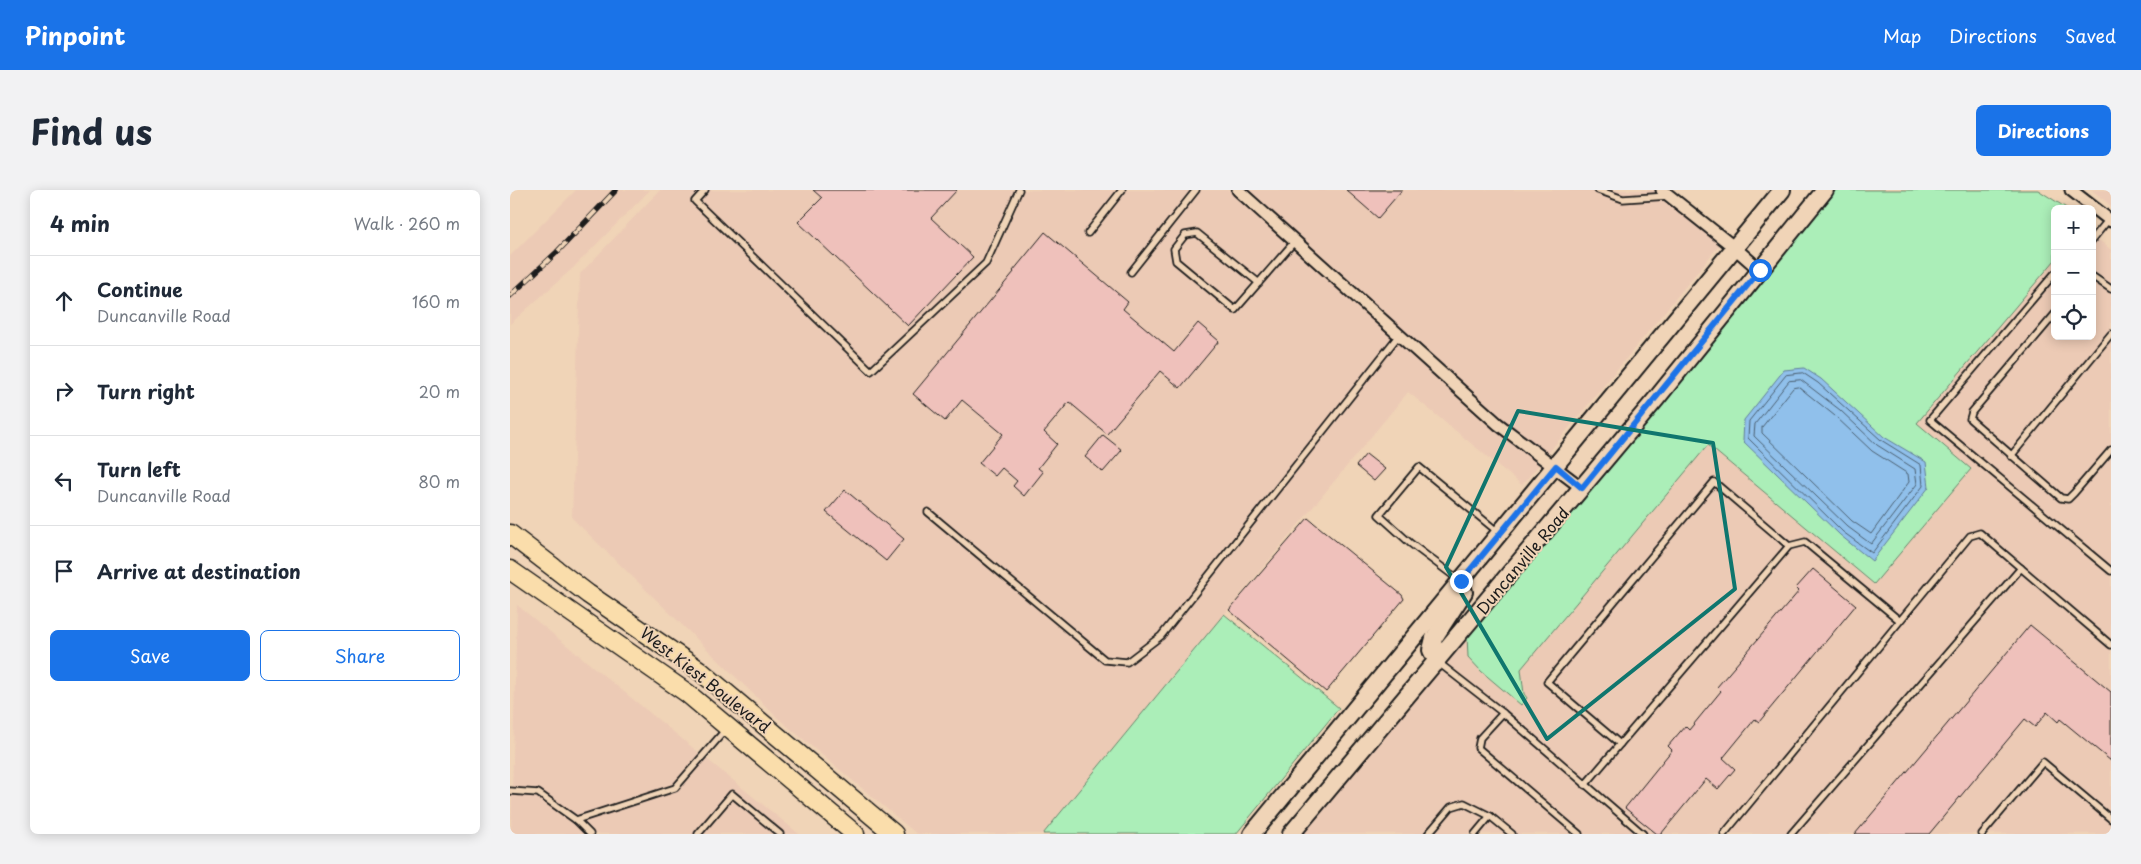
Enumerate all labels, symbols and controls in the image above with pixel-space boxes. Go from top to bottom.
text: Pinpoint [25,17,126,53]
text: Map [1883,22,1921,49]
text: Directions [1949,22,2037,49]
text: Saved [2065,22,2116,49]
text: Find us [30,104,152,157]
button: Directions [1976,105,2111,156]
map controls [2051,205,2096,340]
button: + [2051,205,2096,250]
text: 4 min [50,207,110,239]
text: Walk · 260 m [354,211,460,235]
button: − [2051,250,2096,295]
route start [1749,259,1772,282]
text: Continue [97,275,183,303]
icon: ahead [50,287,78,315]
text: 160 m [412,289,460,313]
button: locate [2051,295,2096,340]
text: Duncanville Road [97,303,231,327]
icon: right [50,377,78,405]
text: Turn right [97,377,195,405]
text: 20 m [419,379,460,403]
text: Turn left [97,455,181,483]
icon: left [50,467,78,495]
text: 80 m [418,469,460,493]
text: Duncanville Road [97,483,231,507]
street label: Duncanville Road [1470,501,1574,619]
icon: arrive [50,557,78,585]
text: Arrive at destination [97,557,301,585]
route end [1450,570,1473,593]
street label: West Kiest Boulevard [636,620,777,738]
button: Save [50,630,250,681]
button: Share [260,630,460,681]

